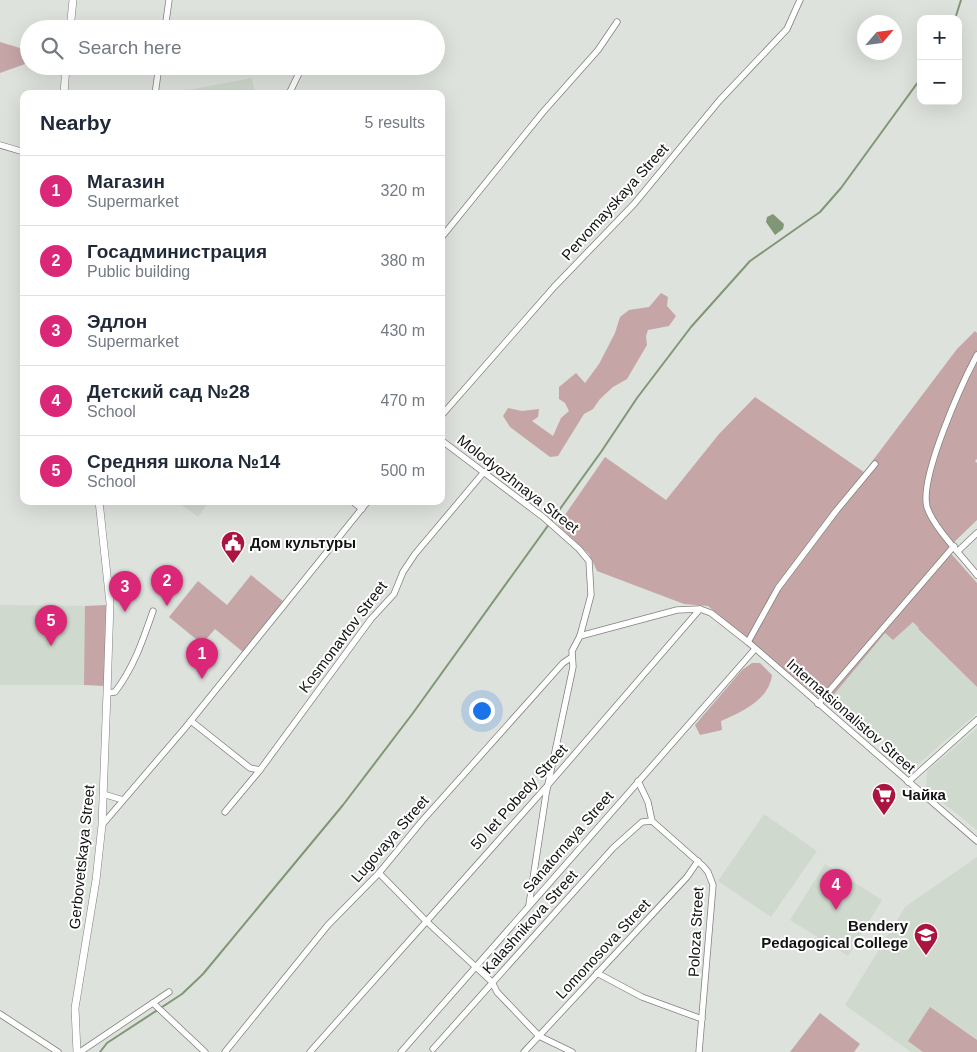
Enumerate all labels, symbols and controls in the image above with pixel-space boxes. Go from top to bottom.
north arrow [857,15,902,60]
map controls [917,15,962,105]
button: + [917,15,962,60]
search box [20,20,445,75]
icon: search [38,34,66,62]
text: Search here [78,37,182,58]
button: − [917,60,962,105]
text: Nearby [40,111,111,134]
text: 5 results [365,114,425,131]
street label: Pervomayskaya Street [558,139,672,263]
text: Магазин [87,171,165,192]
text: 1 [52,182,60,199]
text: 320 m [381,182,425,199]
text: Supermarket [87,193,179,210]
text: Госадминистрация [87,241,267,262]
text: 2 [52,252,60,269]
text: 380 m [381,252,425,269]
text: Public building [87,263,190,280]
text: Эдлон [87,311,147,332]
text: 3 [52,322,60,339]
text: 430 m [381,322,425,339]
text: Supermarket [87,333,179,350]
text: Детский сад №28 [87,381,250,402]
text: 4 [52,392,60,409]
text: 470 m [381,392,425,409]
text: School [87,403,136,420]
street label: Molodyozhnaya Street [454,431,583,537]
text: Средняя школа №14 [87,451,280,472]
text: 5 [52,462,60,479]
text: 500 m [381,462,425,479]
text: School [87,473,136,490]
public building icon: Дом культуры [220,530,246,564]
place label: Дом культуры [250,534,356,551]
pin: 2 [151,565,183,606]
pin: 3 [109,571,141,612]
street label: Kosmonavtov Street [295,577,391,696]
pin: 5 [35,605,67,646]
pin: 1 [186,638,218,679]
street label: Internatsionalistov Street [783,655,920,777]
your location [469,698,495,724]
street label: 50 let Pobedy Street [467,740,571,853]
supermarket icon: Чайка [871,782,897,816]
street label: Gerbovetskaya Street [65,783,98,930]
place label: Чайка [902,786,947,803]
street label: Sanatornaya Street [519,787,617,896]
street label: Lugovaya Street [347,791,432,885]
street label: Kalashnikova Street [479,866,581,977]
pin: 4 [820,869,852,910]
street label: Poloza Street [685,886,706,977]
street label: Lomonosova Street [552,895,654,1002]
place label: Bendery Pedagogical College [761,917,909,951]
school or university icon: Bendery Pedagogical College [913,922,939,956]

